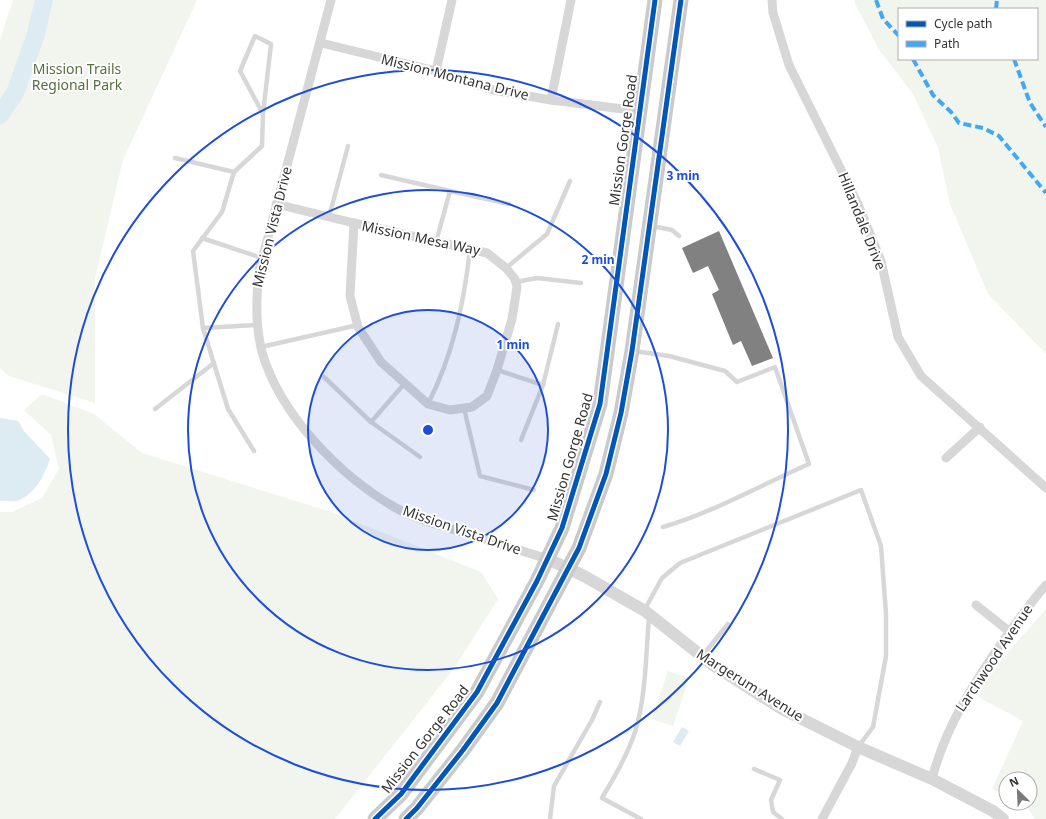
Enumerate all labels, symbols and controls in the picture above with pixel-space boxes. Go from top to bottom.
legend [898,8,1038,60]
text: Cycle path [934,15,992,32]
text: Path [934,35,960,52]
street label: Mission Montana Drive [379,49,531,104]
park label: Mission Trails Regional Park [32,59,123,94]
street label: Mission Gorge Road [604,73,641,207]
street label: Mission Vista Drive [247,164,296,289]
text: 3 min [666,167,700,184]
street label: Hillandale Drive [834,169,891,273]
street label: Mission Mesa Way [360,216,483,260]
text: 2 min [581,251,615,268]
text: 1 min [496,336,530,353]
street label: Mission Gorge Road [542,391,597,523]
centre of rings [421,423,435,437]
street label: Mission Vista Drive [400,500,524,559]
street label: Larchwood Avenue [951,600,1037,715]
street label: Margerum Avenue [693,644,808,725]
street label: Mission Gorge Road [376,681,473,797]
north arrow [998,771,1038,811]
text: N [1007,773,1021,790]

